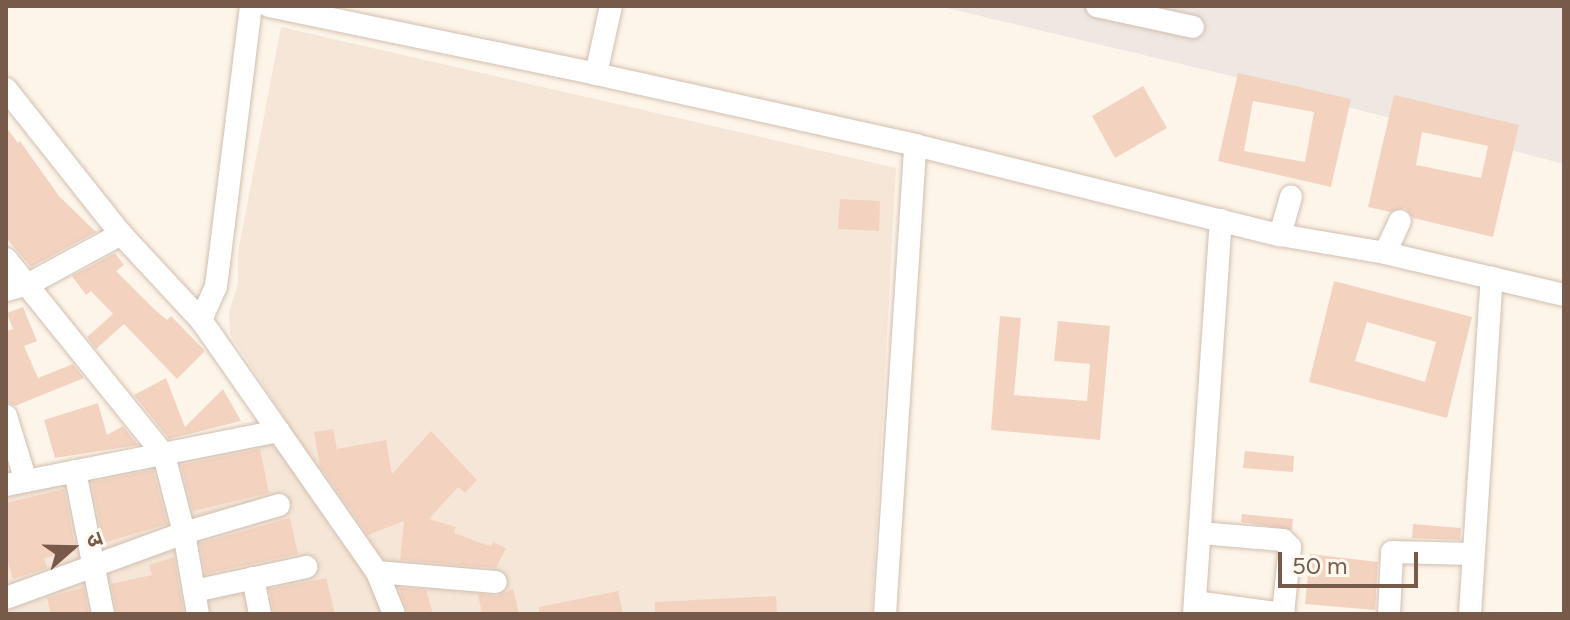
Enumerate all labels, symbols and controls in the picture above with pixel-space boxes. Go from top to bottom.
north arrow [32,508,112,588]
text: उ [80,529,110,550]
scale bar [1282,536,1422,586]
text: 50 m [1292,551,1348,580]

